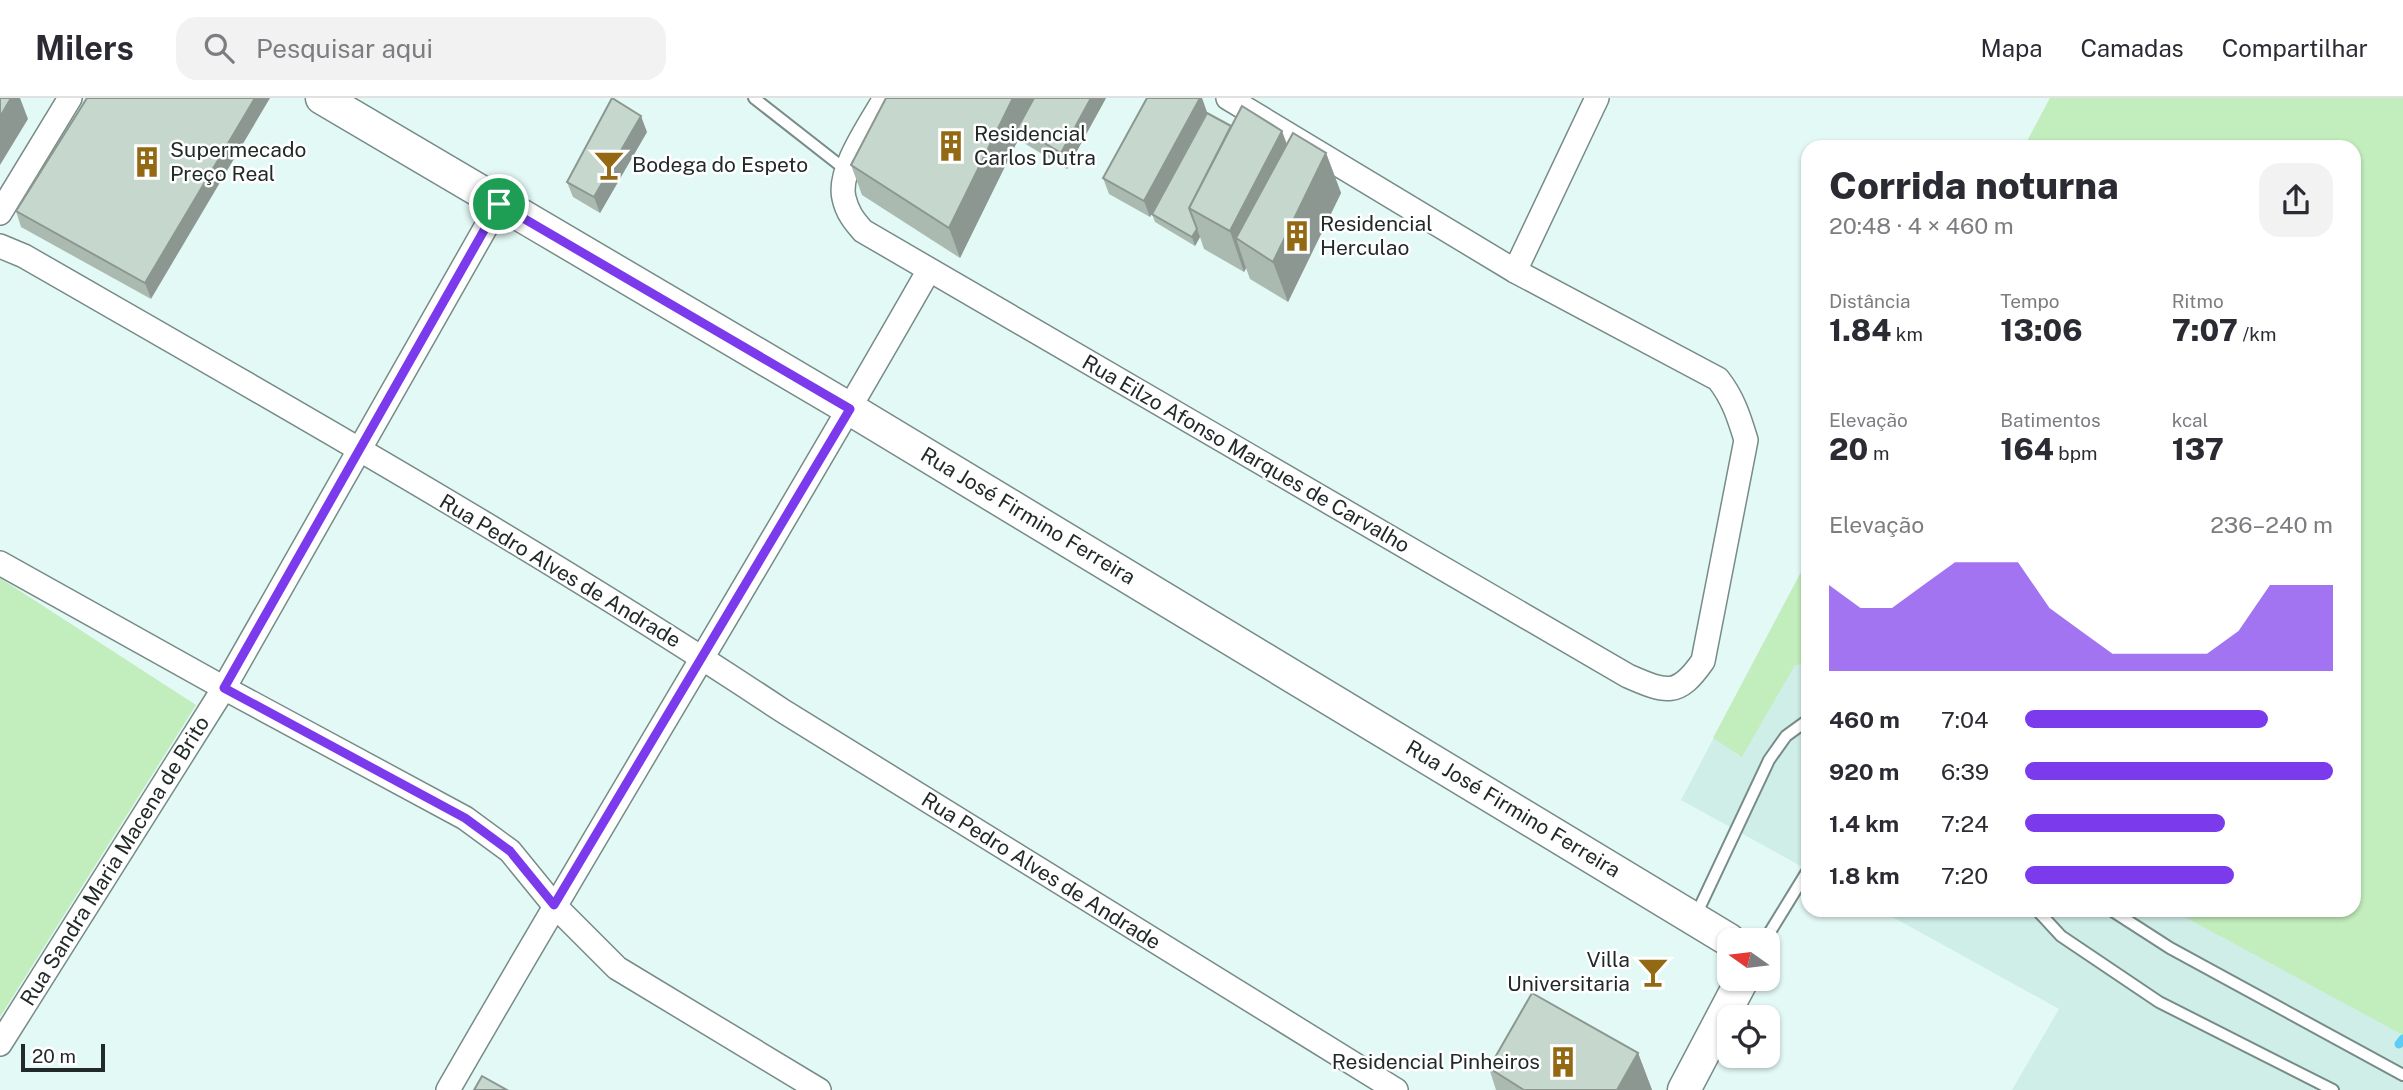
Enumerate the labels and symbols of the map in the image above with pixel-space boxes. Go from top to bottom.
place label: Residencial Carlos Dutra [974,121,1096,170]
building icon: Residencial Carlos Dutra [934,129,968,163]
place label: Supermecado Preço Real [170,137,306,186]
building icon: Supermecado Preço Real [130,145,164,179]
bar icon: Bodega do Espeto [592,148,626,182]
place label: Bodega do Espeto [632,152,808,177]
pin [469,174,529,234]
place label: Residencial Herculao [1320,211,1433,260]
building icon: Residencial Herculao [1280,219,1314,253]
street label: Rua Eilzo Afonso Marques de Carvalho [1078,349,1414,558]
street label: Rua José Firmino Ferreira [916,442,1140,590]
street label: Rua Pedro Alves de Andrade [435,489,685,653]
street label: Rua Sandra Maria Macena de Brito [15,711,214,1010]
street label: Rua José Firmino Ferreira [1401,735,1625,883]
street label: Rua Pedro Alves de Andrade [917,787,1165,955]
north arrow [1717,928,1780,990]
place label: Villa Universitaria [1507,947,1630,996]
bar icon: Villa Universitaria [1636,955,1670,989]
scale bar [21,1041,105,1073]
building icon: Residencial Pinheiros [1546,1045,1580,1079]
place label: Residencial Pinheiros [1332,1049,1540,1074]

